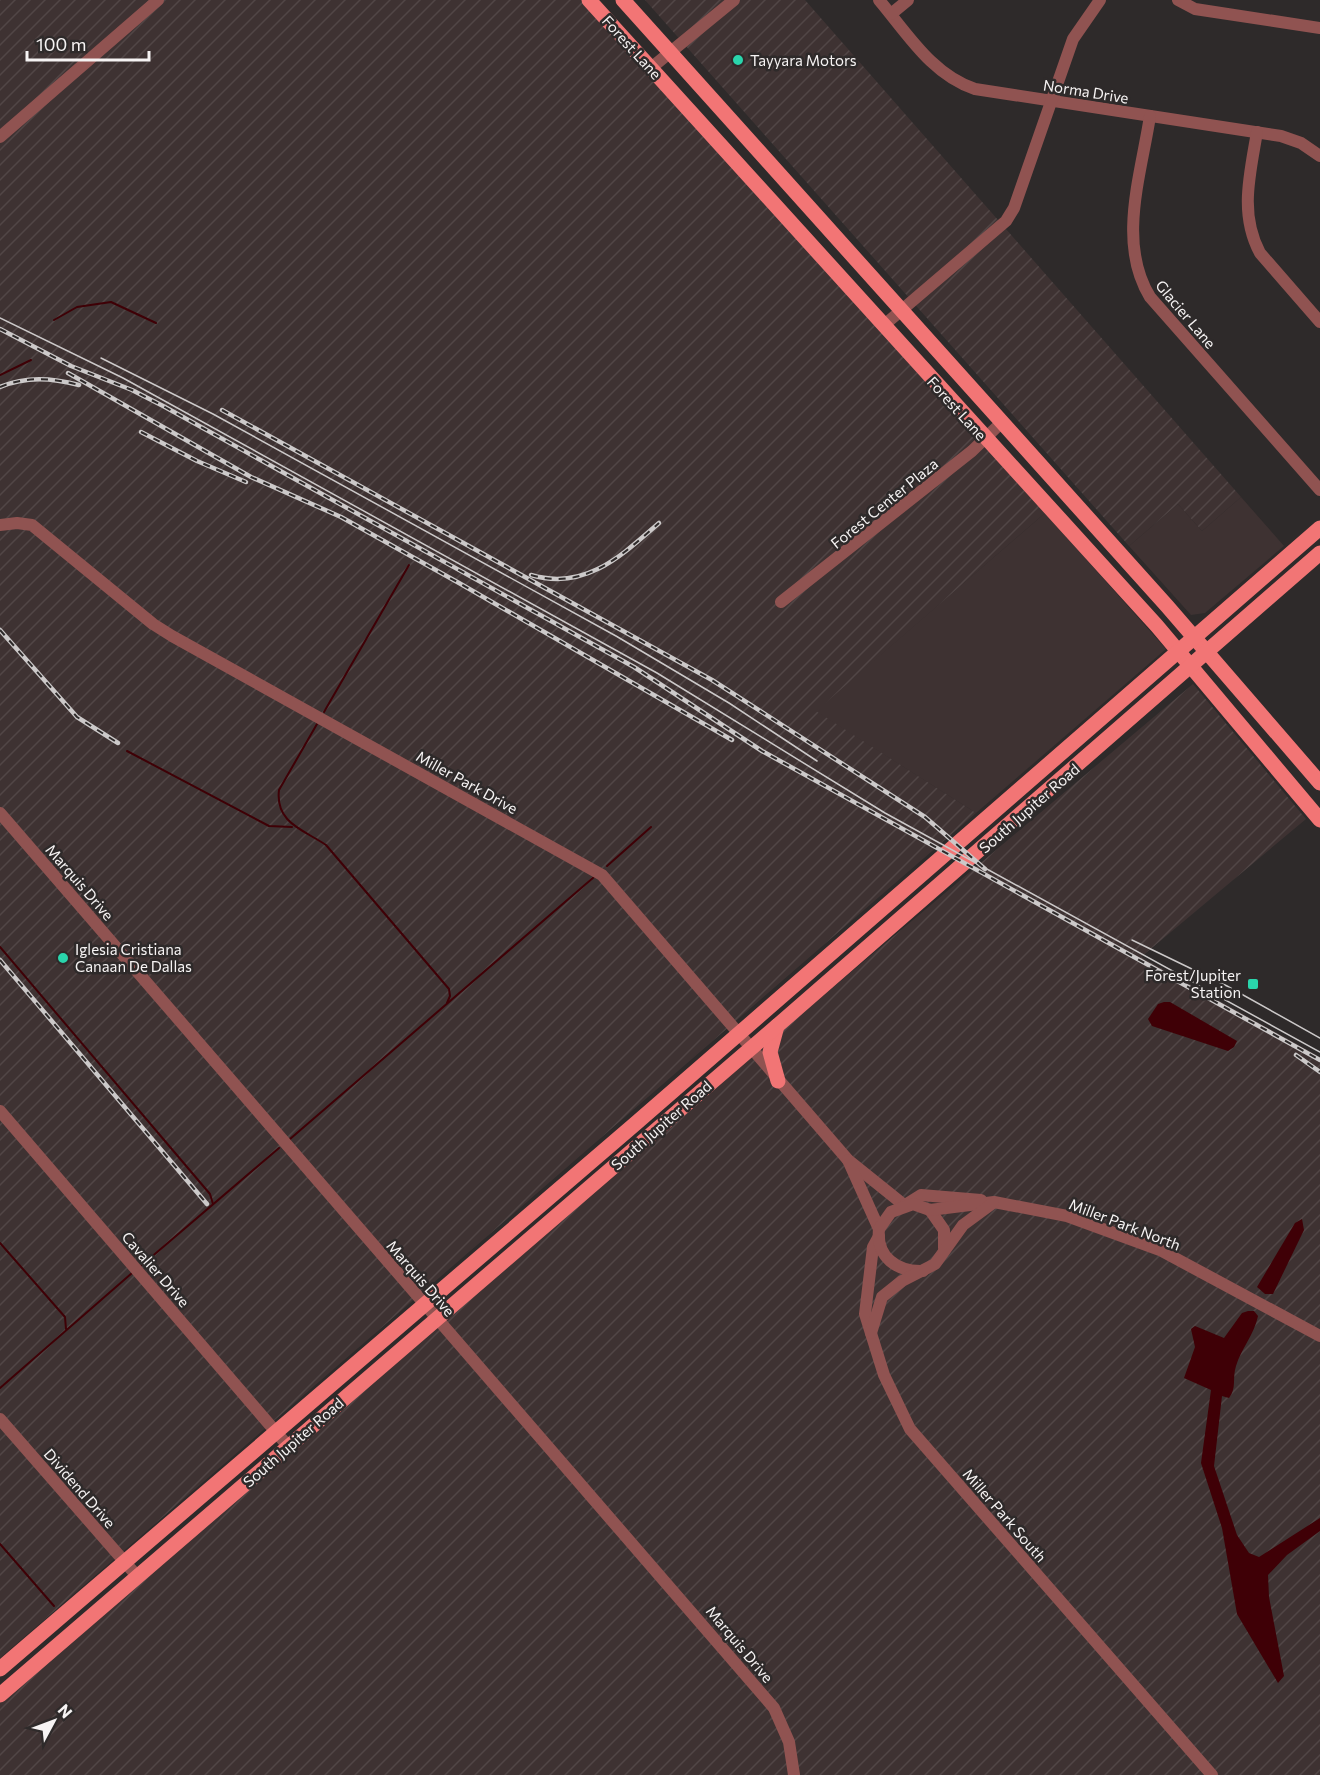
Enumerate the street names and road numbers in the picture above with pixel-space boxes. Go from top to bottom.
street label: Forest Lane [599,11,665,83]
street label: Norma Drive [1042,75,1130,107]
street label: Glacier Lane [1152,276,1220,352]
street label: Forest Lane [924,372,990,444]
street label: Forest Center Plaza [827,454,941,552]
street label: Miller Park Drive [413,747,521,817]
street label: South Jupiter Road [975,760,1083,856]
street label: Marquis Drive [42,840,118,924]
street label: South Jupiter Road [607,1077,715,1173]
street label: Miller Park North [1067,1194,1183,1254]
street label: Cavalier Drive [118,1228,194,1310]
street label: Marquis Drive [383,1236,459,1320]
street label: South Jupiter Road [239,1394,347,1490]
street label: Dividend Drive [41,1445,119,1531]
street label: Miller Park South [960,1465,1050,1565]
street label: Marquis Drive [703,1602,777,1686]

